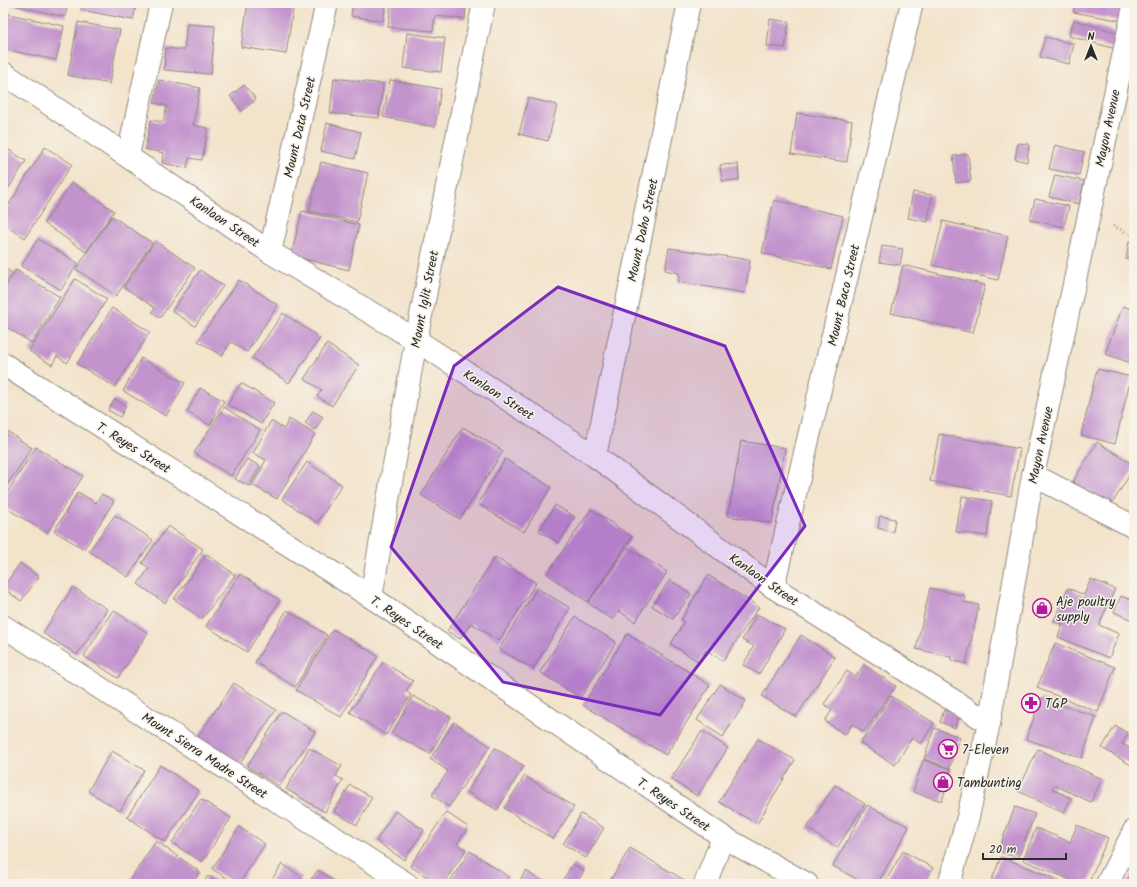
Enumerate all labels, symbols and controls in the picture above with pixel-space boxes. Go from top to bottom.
north arrow [1071,26,1111,66]
text: N [1088,28,1095,46]
street label: Mount Data Street [279,74,323,180]
street label: Mayon Avenue [1090,87,1127,169]
street label: Mount Daho Street [622,176,665,284]
street label: Kanlaon Street [185,191,264,254]
street label: Mount Baco Street [823,241,867,348]
street label: Mount Iglit Street [406,248,445,350]
street label: Kanlaon Street [458,364,539,427]
street label: Mayon Avenue [1023,404,1060,486]
street label: T. Reyes Street [92,417,175,480]
street label: Kanlaon Street [724,548,803,613]
street label: T. Reyes Street [365,591,448,656]
place label: Aje poultry supply [1056,592,1116,628]
shop icon: Aje poultry supply [1031,597,1053,619]
pharmacy icon: TGP [1020,692,1042,714]
place label: TGP [1045,694,1068,715]
street label: Mount Sierra Madre Street [137,708,272,805]
supermarket icon: 7-Eleven [937,738,959,760]
place label: 7-Eleven [962,740,1009,761]
shop icon: Tambunting [932,771,954,793]
street label: T. Reyes Street [632,773,715,838]
place label: Tambunting [957,773,1022,794]
scale bar [983,835,1066,861]
text: 20 m [989,840,1017,859]

